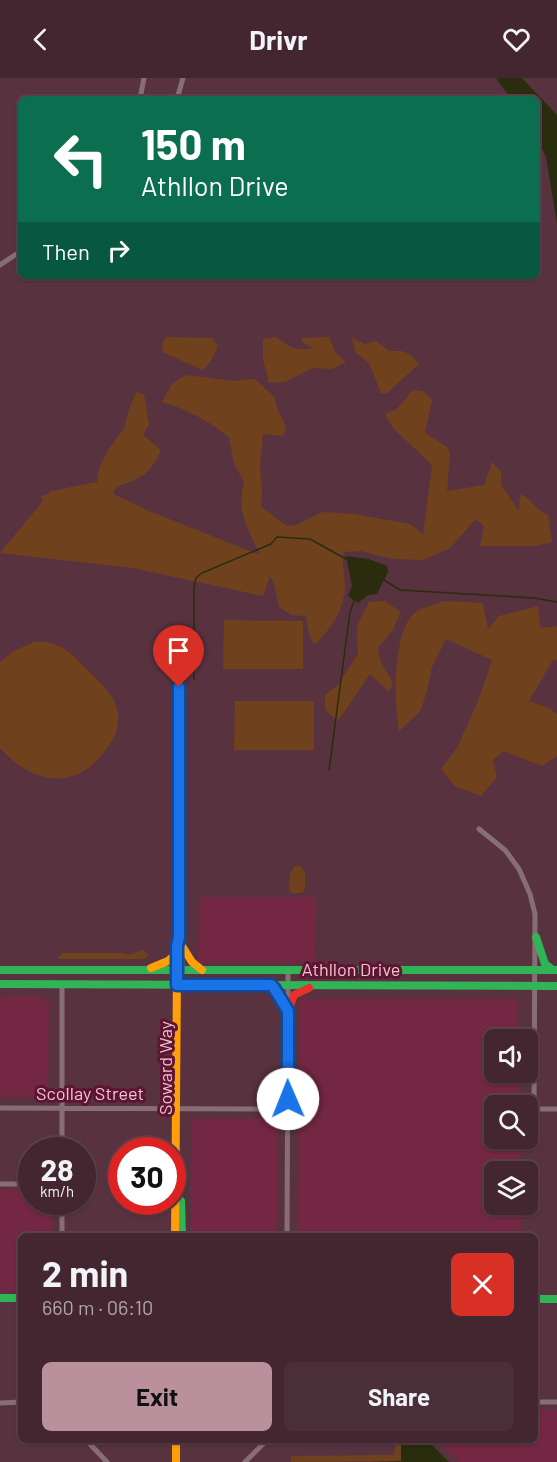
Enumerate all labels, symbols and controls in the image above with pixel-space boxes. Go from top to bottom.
icon: back [24,23,57,56]
text: Drivr [249,23,308,55]
icon: heart [500,23,533,56]
text: 150 m [141,118,246,168]
icon: left [42,120,120,198]
text: Athllon Drive [141,169,289,201]
icon: right [102,234,135,267]
text: Then [42,238,90,264]
pin [153,625,204,687]
icon: arrive [162,634,195,667]
street label: Athllon Drive [302,958,400,980]
street label: Soward Way [154,1021,176,1115]
map controls [484,1029,538,1215]
button: sound [484,1029,538,1083]
position arrow [256,1067,320,1131]
street label: Scollay Street [36,1082,144,1104]
button: search [484,1095,538,1149]
speed limit sign: 30 [108,1137,186,1215]
text: 28 [40,1151,74,1187]
button: layers [484,1161,538,1215]
text: km/h [40,1182,74,1200]
text: 2 min [42,1251,128,1294]
button: close [451,1253,514,1316]
text: 660 m · 06:10 [42,1295,153,1319]
button: Exit [42,1362,272,1431]
button: Share [284,1362,514,1431]

